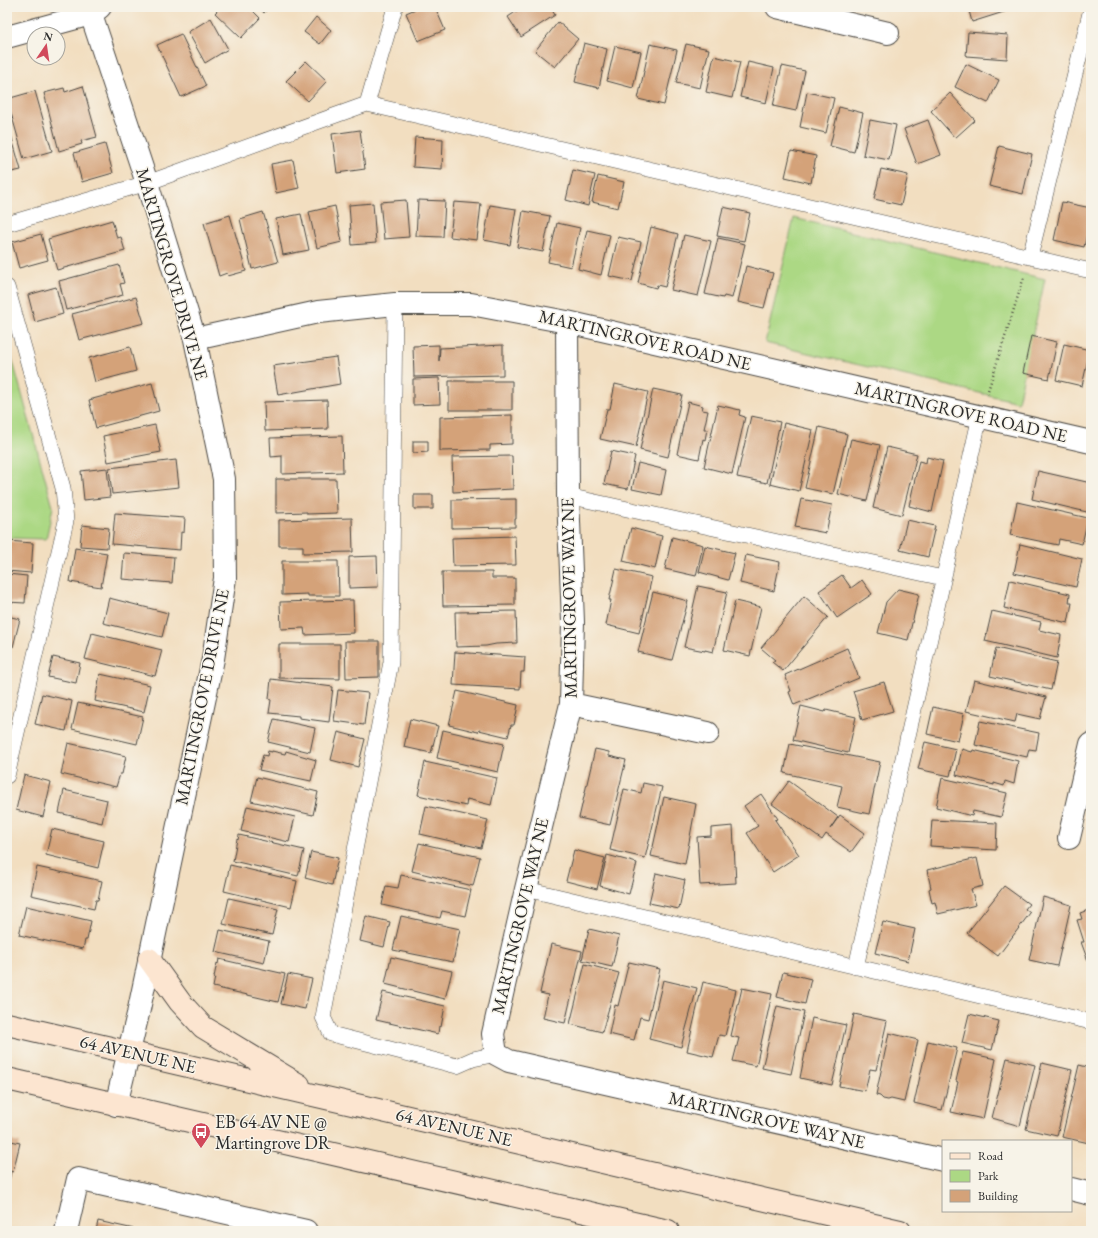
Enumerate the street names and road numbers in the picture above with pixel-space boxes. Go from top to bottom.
street label: MARTINGROVE DRIVE NE [131,165,214,383]
street label: MARTINGROVE ROAD NE [537,304,753,375]
street label: MARTINGROVE ROAD NE [853,376,1069,447]
street label: MARTINGROVE WAY NE [555,497,582,699]
street label: MARTINGROVE DRIVE NE [169,587,234,807]
street label: MARTINGROVE WAY NE [486,816,553,1016]
street label: 64 AVENUE NE [78,1029,199,1078]
street label: MARTINGROVE WAY NE [667,1086,867,1153]
street label: 64 AVENUE NE [394,1102,515,1151]

